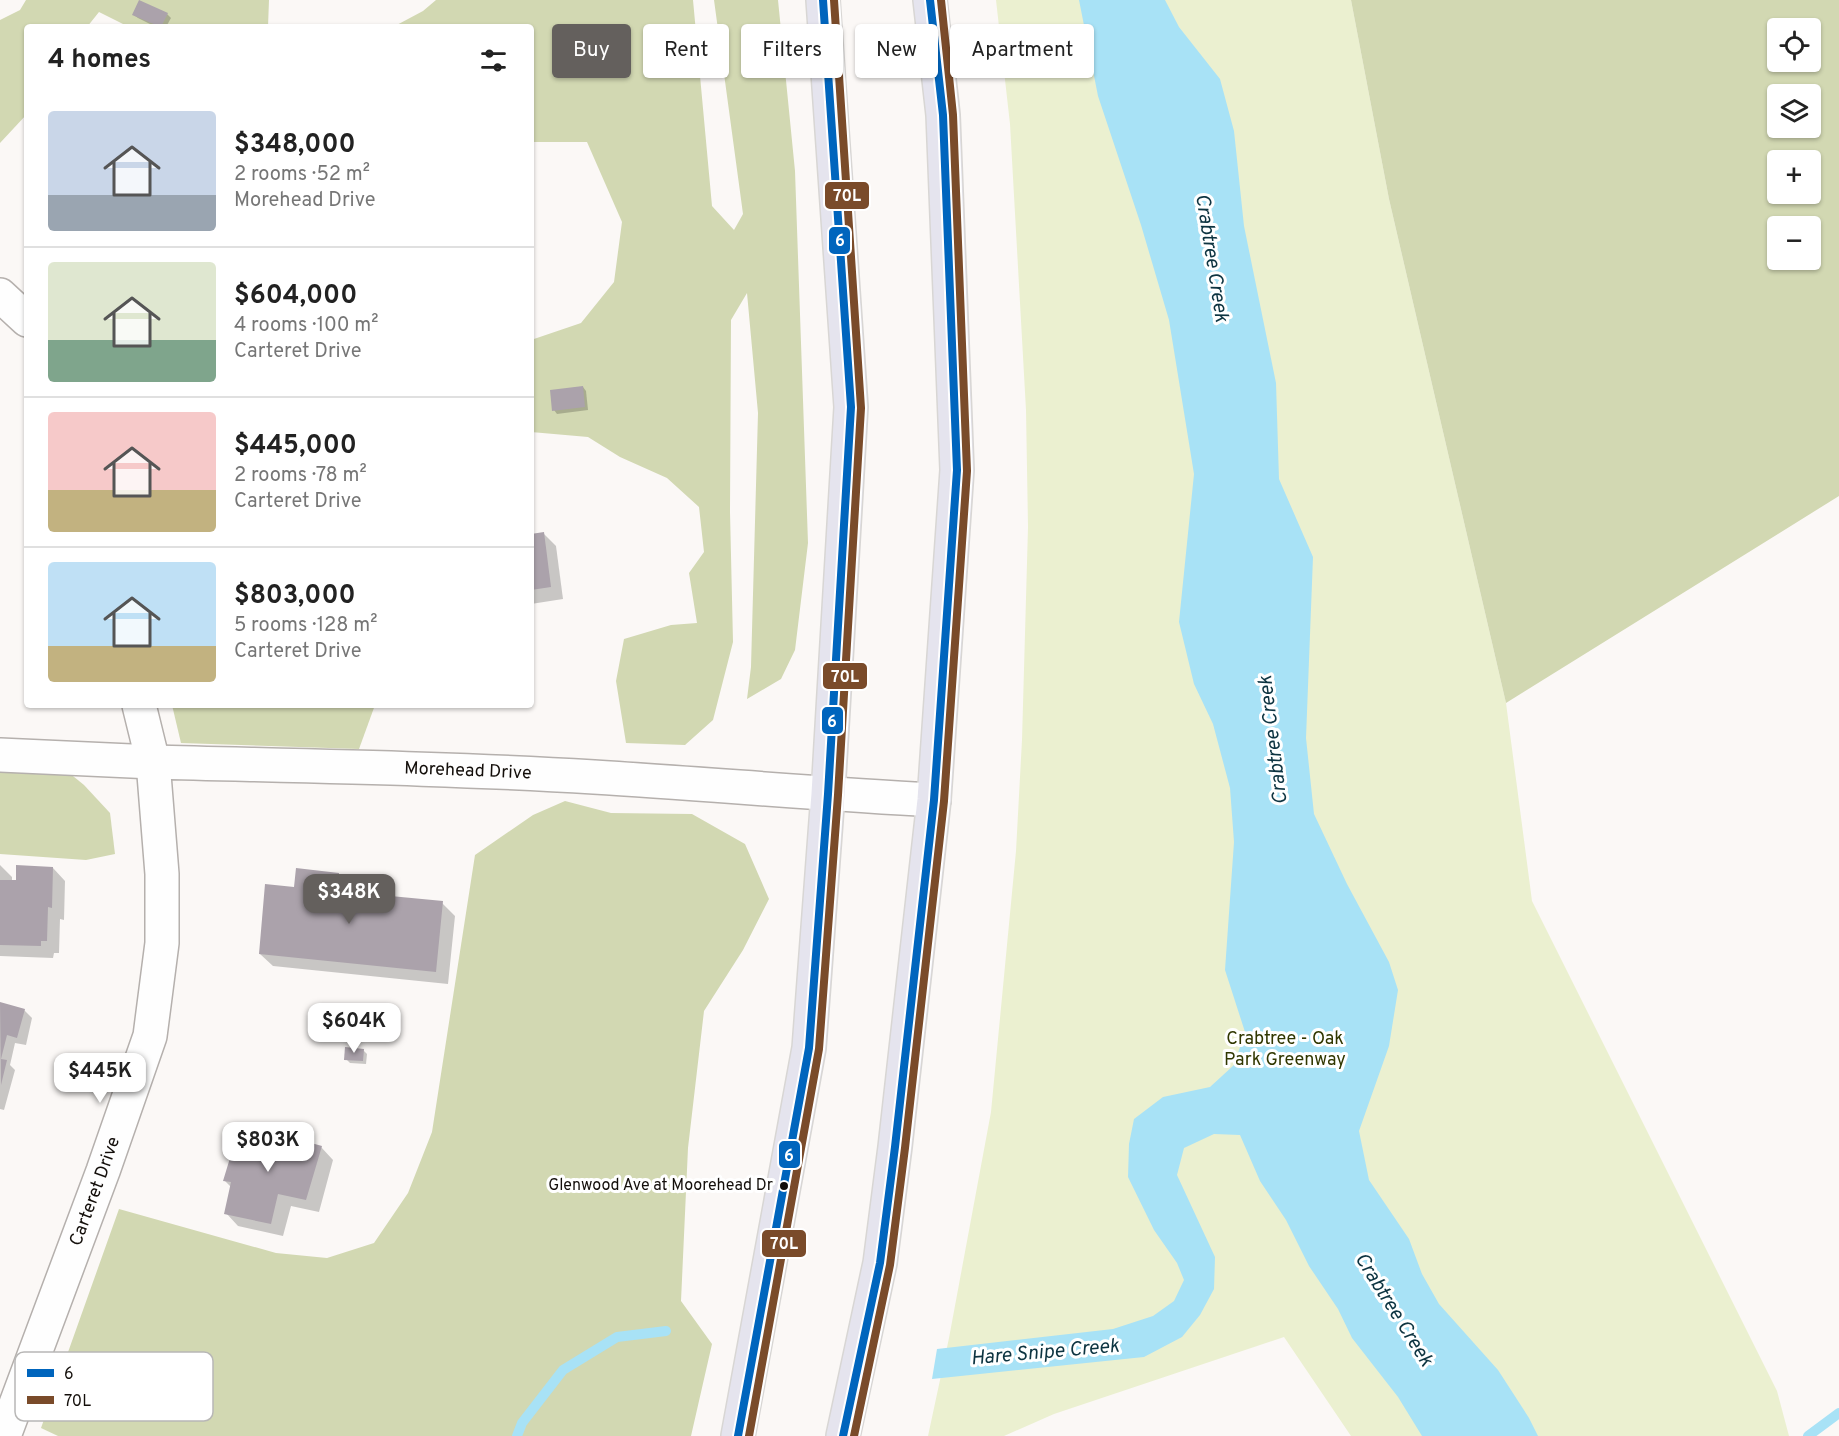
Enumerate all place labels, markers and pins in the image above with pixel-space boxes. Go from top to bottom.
pin: $348K [307,874,391,925]
pin: $604K [312,1003,396,1054]
pin: $445K [58,1053,142,1104]
pin: $803K [226,1122,310,1173]
place label: Glenwood Ave at Moorehead Dr [548,1176,773,1196]
marker: Glenwood Ave at Moorehead Dr [778,1180,790,1192]

